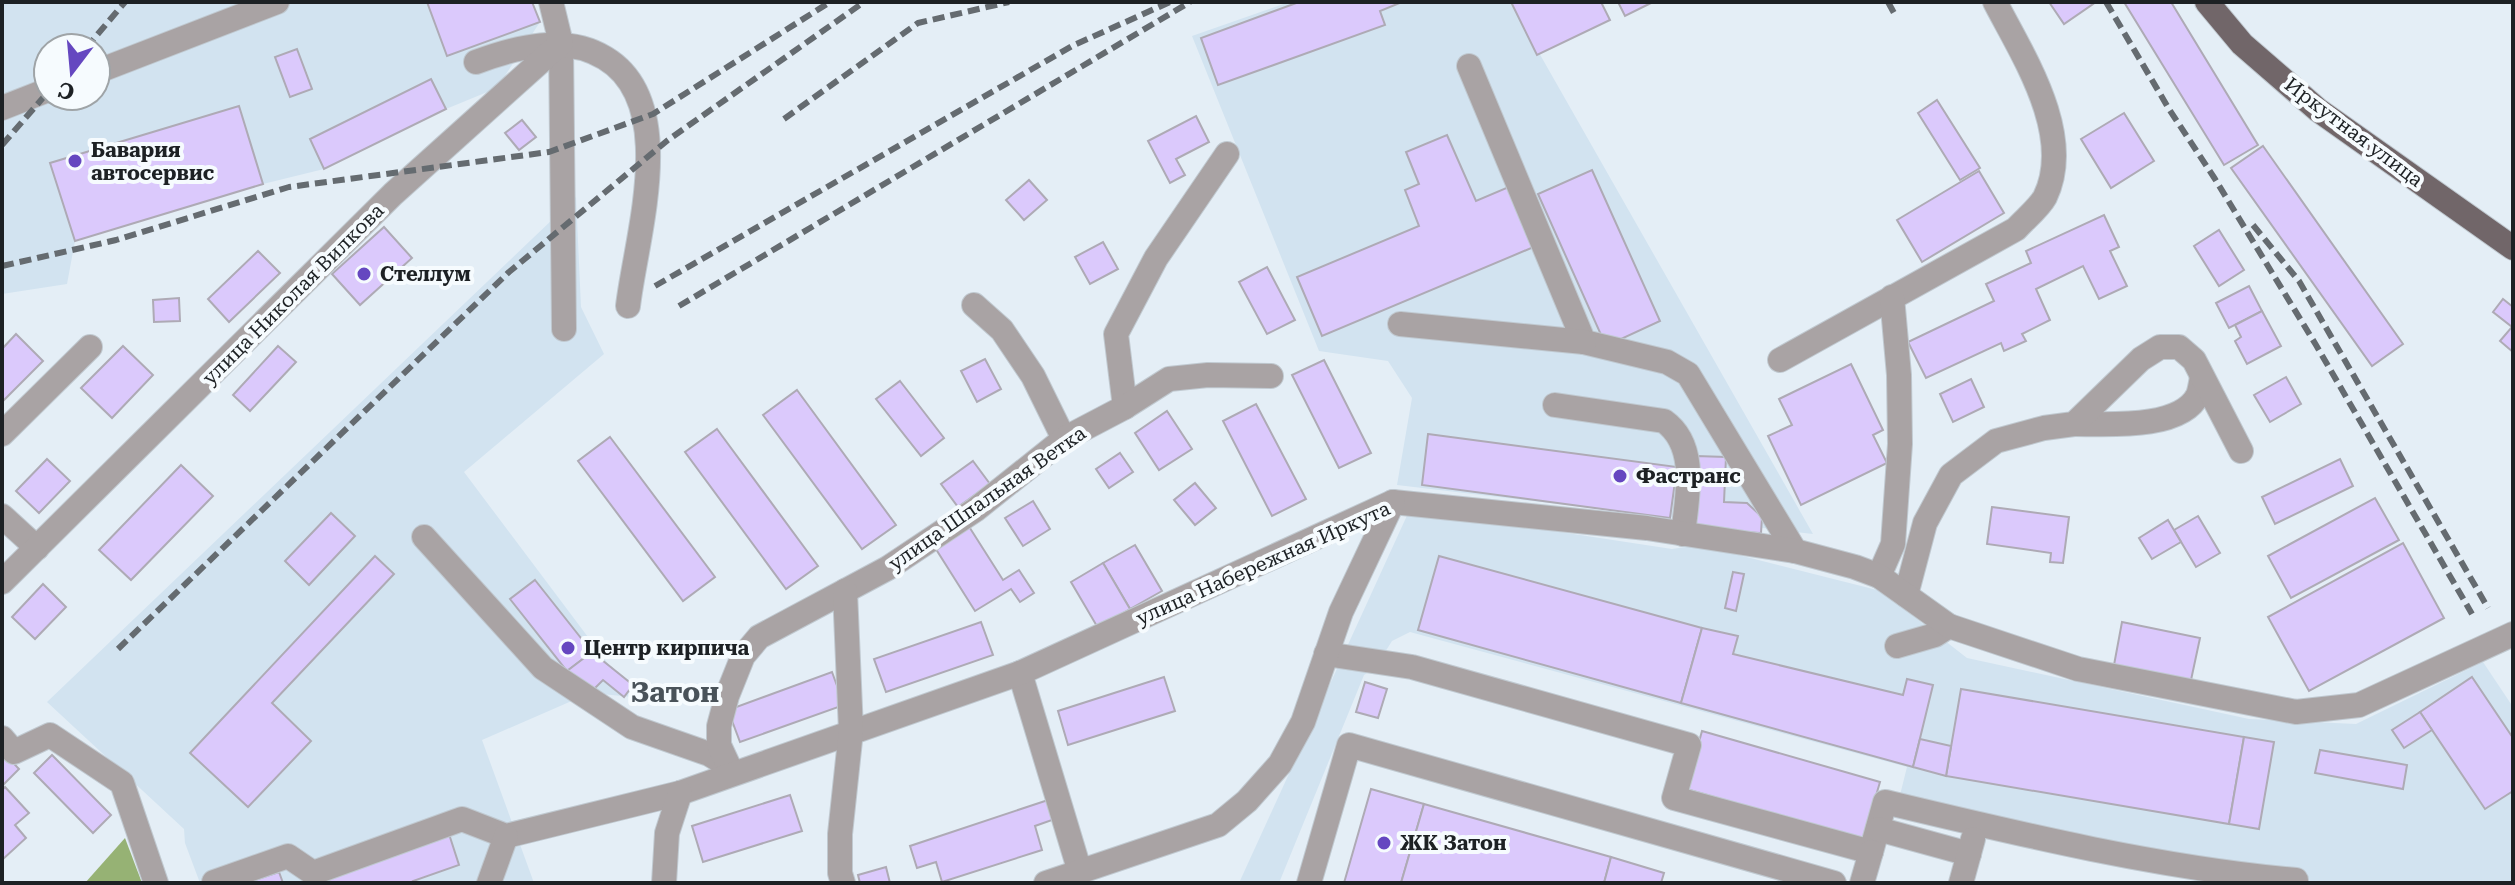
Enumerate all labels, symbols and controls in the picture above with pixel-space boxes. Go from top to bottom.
north arrow [32,32,112,112]
street label: Иркутная улица [2280,72,2428,192]
text: С [56,77,77,105]
place label: Бавария автосервис [91,138,215,185]
marker: Бавария автосервис [66,152,84,170]
street label: улица Николая Вилкова [197,198,389,390]
place label: Стеллум [380,262,471,286]
marker: Стеллум [355,265,373,283]
street label: улица Шпальная Ветка [884,421,1090,575]
place label: Фастранс [1636,464,1741,488]
marker: Фастранс [1611,467,1629,485]
street label: улица Набережная Иркута [1132,496,1394,630]
place label: Центр кирпича [584,636,750,660]
marker: Центр кирпича [559,639,577,657]
district label: Затон [631,676,719,709]
place label: ЖК Затон [1400,831,1507,855]
marker: ЖК Затон [1375,834,1393,852]

